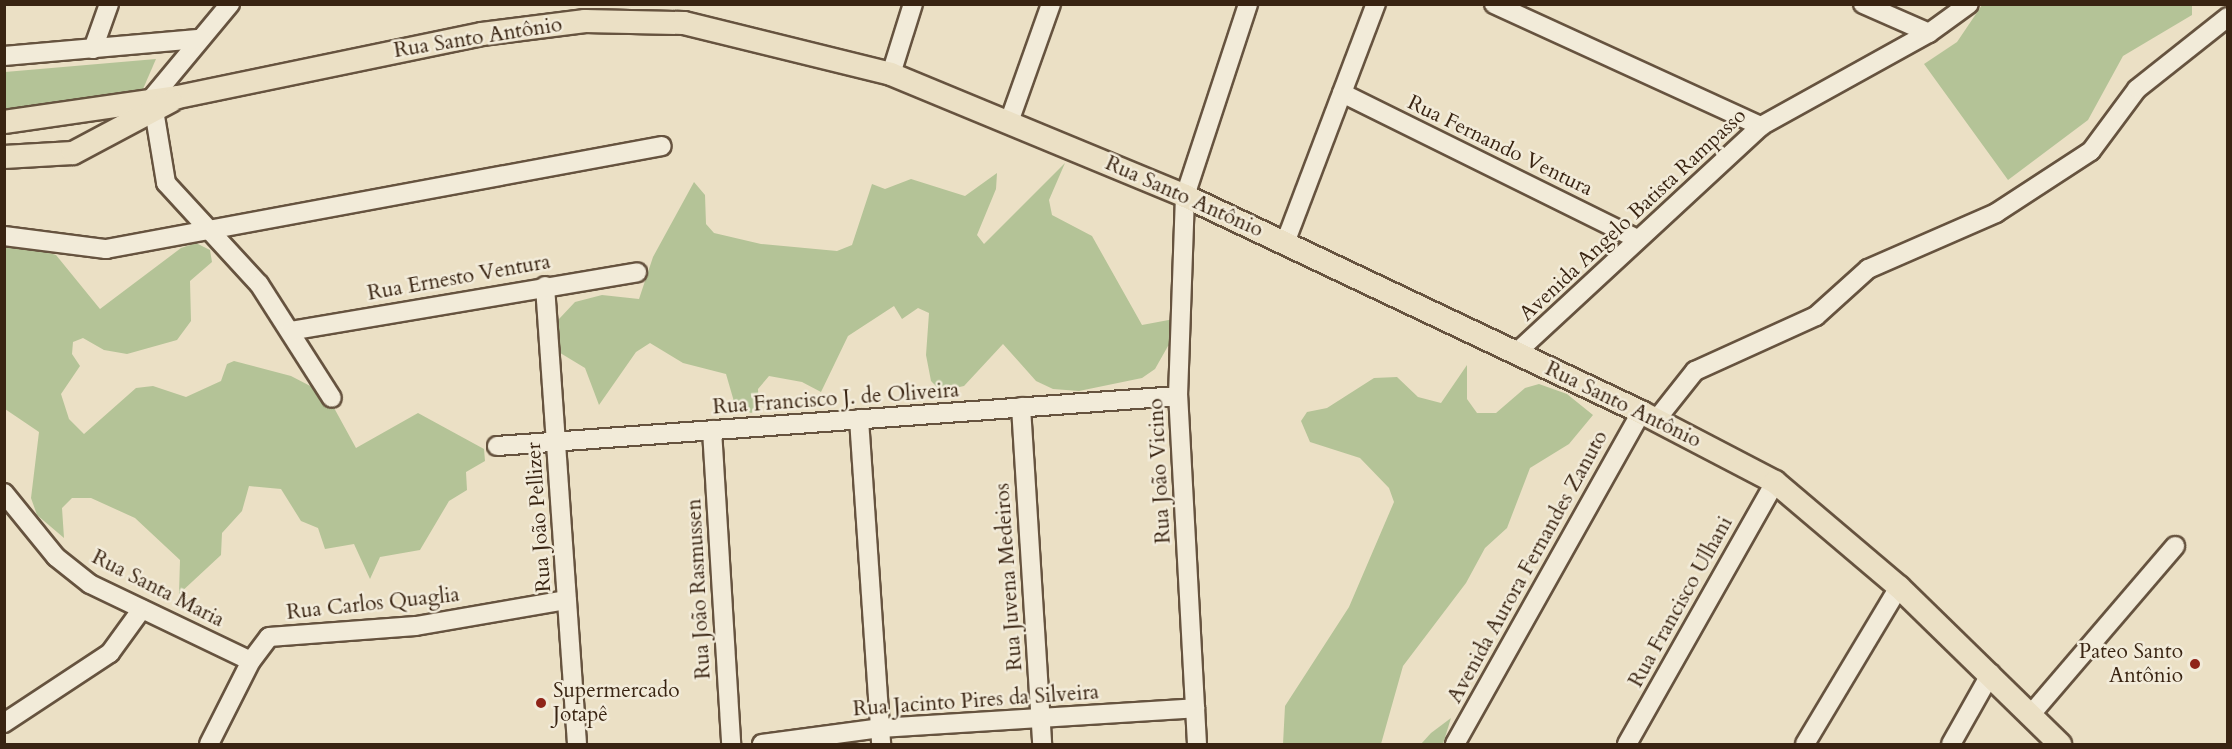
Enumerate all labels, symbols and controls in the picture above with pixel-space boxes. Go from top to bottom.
street label: Rua Santo Antônio [392,12,564,64]
street label: Rua Fernando Ventura [1403,90,1597,202]
street label: Avenida Angelo Batista Rampasso [1514,103,1752,327]
street label: Rua Santo Antônio [1101,151,1267,243]
street label: Rua Ernesto Ventura [366,250,552,306]
street label: Rua Santo Antônio [1541,356,1705,454]
street label: Rua Francisco J. de Oliveira [712,378,960,420]
street label: Rua João Vicino [1144,398,1176,544]
street label: Avenida Aurora Fernandes Zanuto [1442,426,1614,708]
street label: Rua João Pellizer [521,441,557,593]
street label: Rua Juvena Medeiros [990,482,1028,672]
street label: Rua João Rasmussen [682,498,716,680]
street label: Rua Francisco Ulhani [1624,512,1738,692]
street label: Rua Santa Maria [88,545,228,633]
street label: Rua Carlos Quaglia [285,582,461,626]
place label: Pateo Santo Antônio [2079,639,2183,689]
marker: Pateo Santo Antônio [2188,657,2202,671]
place label: Supermercado Jotapê [553,678,680,728]
street label: Rua Jacinto Pires da Silveira [852,680,1100,722]
marker: Supermercado Jotapê [534,696,548,710]

